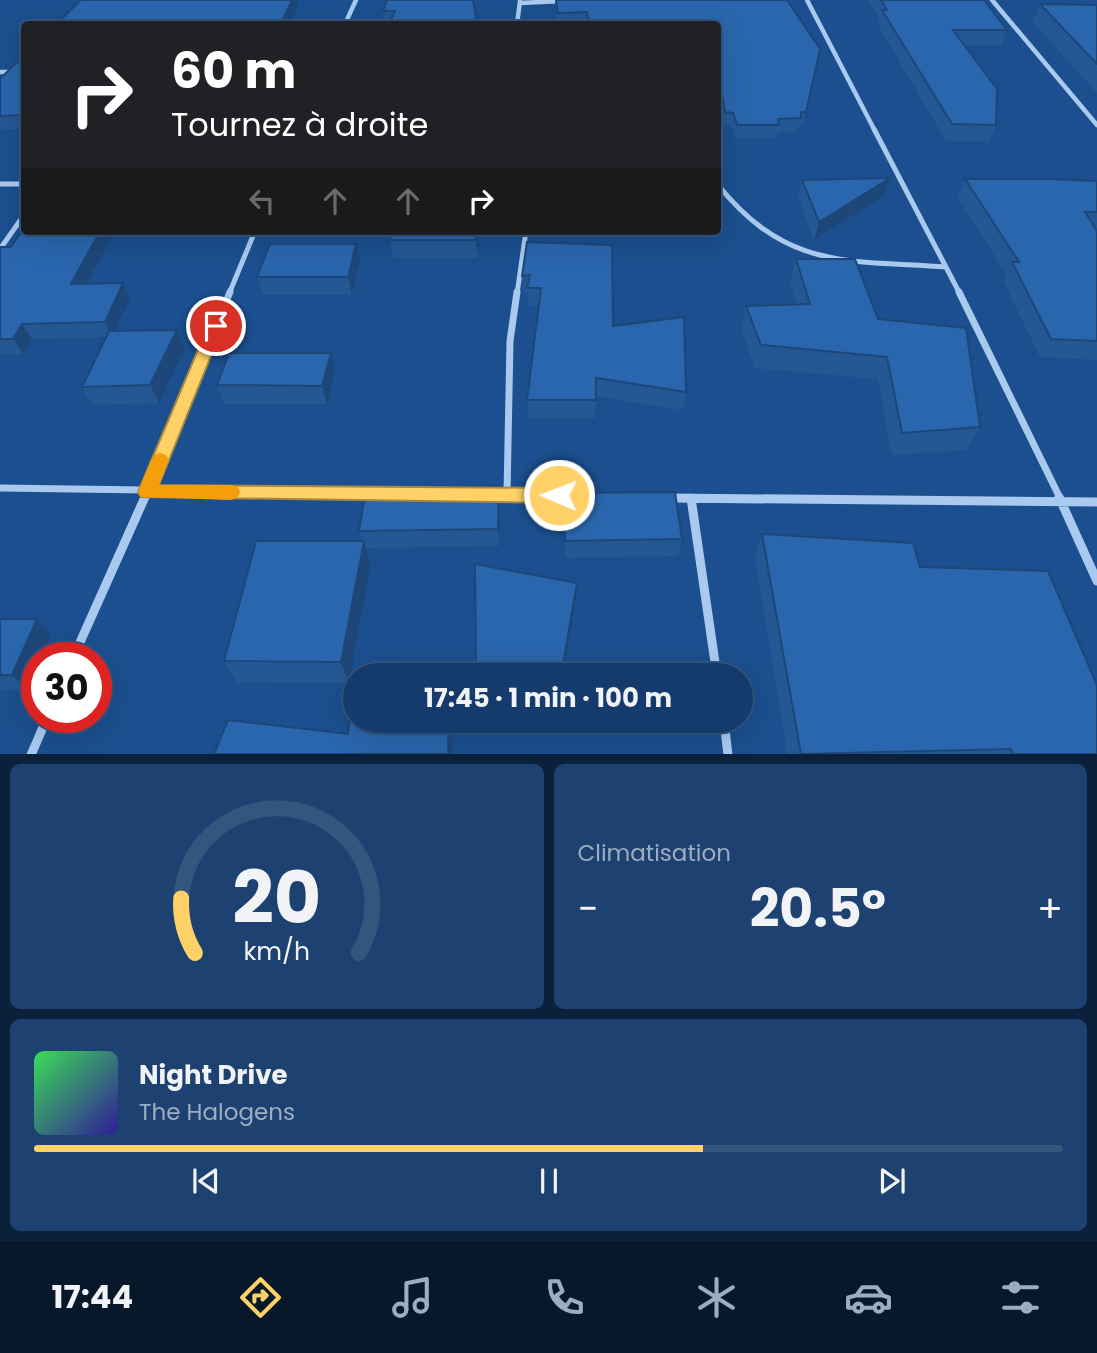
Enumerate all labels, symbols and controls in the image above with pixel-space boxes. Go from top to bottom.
text: 60 m [171,37,296,105]
icon: right [56,49,147,140]
text: Tournez à droite [171,102,428,147]
icon: left [243,182,281,220]
icon: ahead [316,182,354,220]
icon: ahead [389,182,427,220]
icon: right [462,182,500,220]
pin [186,296,246,356]
icon: arrive [197,307,235,345]
position arrow [522,458,596,532]
speed limit sign: 30 [21,642,112,733]
text: 17:45 · 1 min · 100 m [424,680,672,716]
text: Climatisation [578,837,731,869]
text: 20 [232,847,321,948]
text: 20.5° [750,872,886,945]
text: − [578,882,598,935]
text: + [1037,882,1063,935]
text: km/h [243,933,310,968]
text: Night Drive [139,1057,287,1093]
text: The Halogens [139,1096,295,1128]
icon: previous [187,1162,225,1200]
icon: pause [530,1162,568,1200]
icon: next [873,1162,911,1200]
icon: directions [236,1273,285,1322]
icon: music [388,1273,437,1322]
icon: phone [540,1273,589,1322]
icon: climate [692,1273,741,1322]
icon: car [844,1273,893,1322]
icon: filters [996,1273,1045,1322]
text: 17:44 [52,1274,133,1319]

